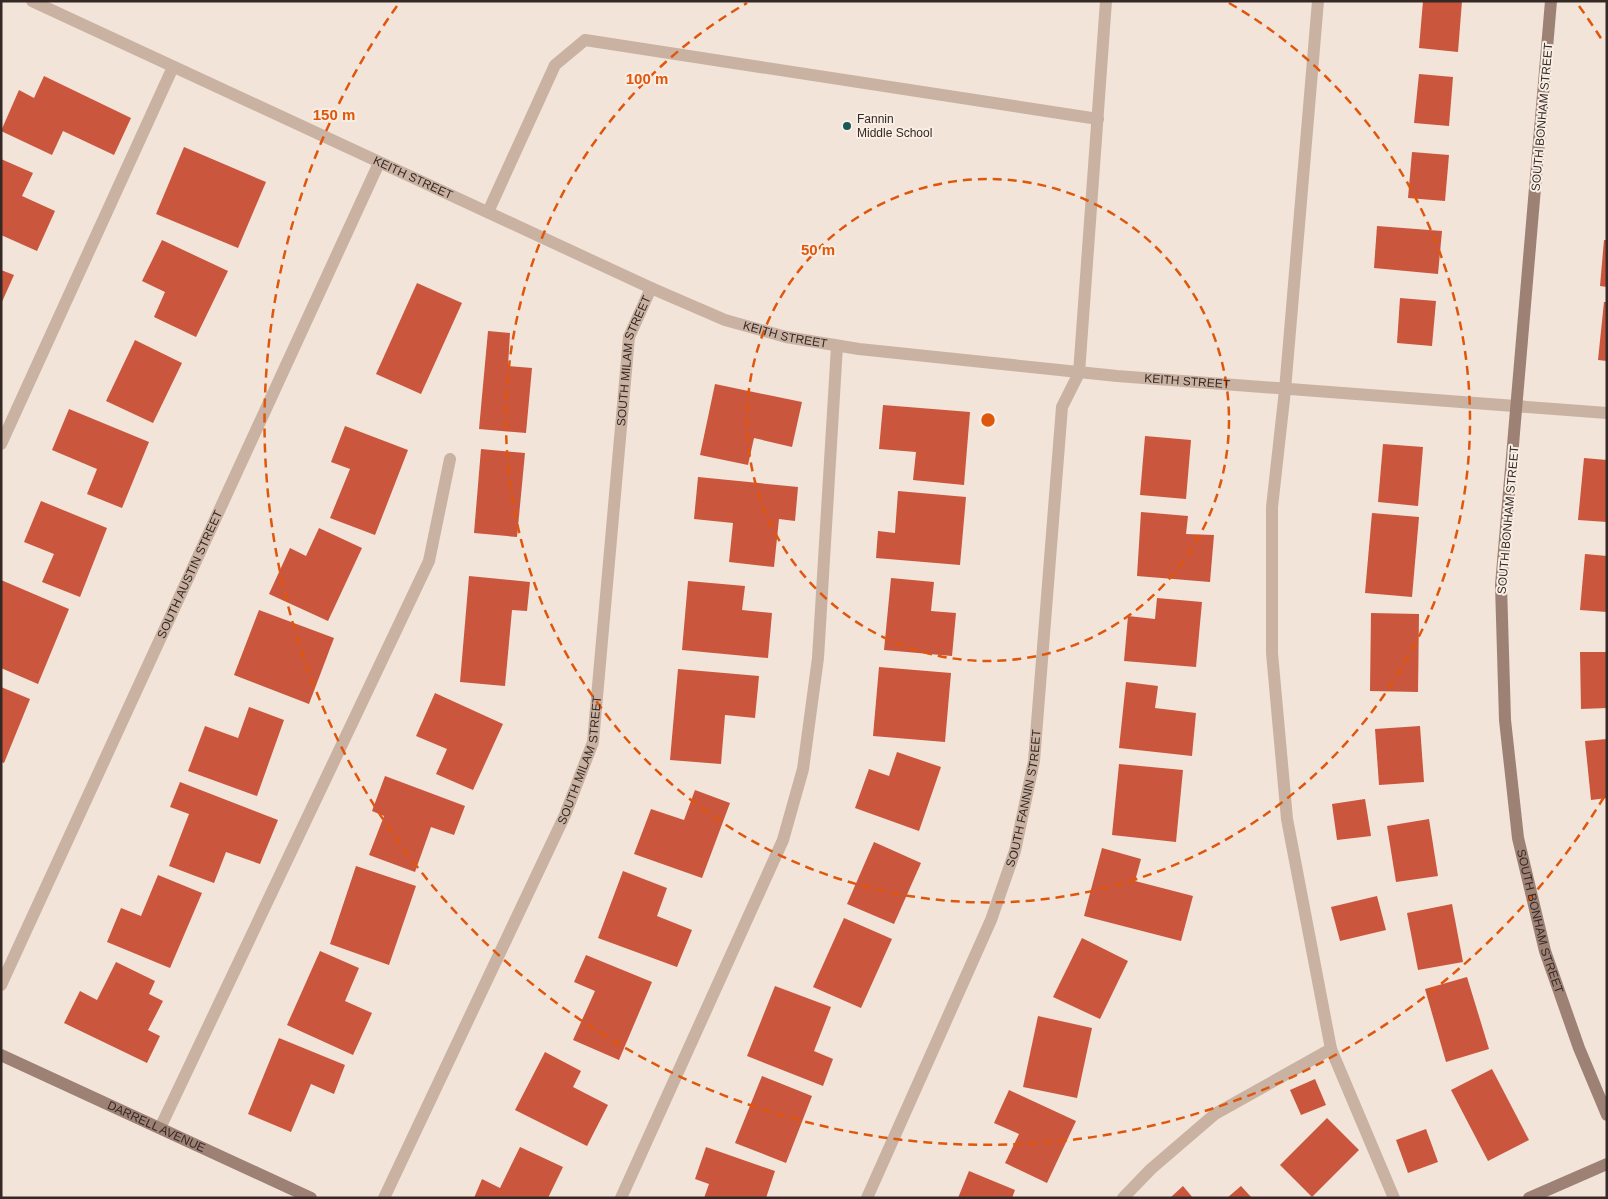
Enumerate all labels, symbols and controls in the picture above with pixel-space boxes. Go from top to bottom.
street label: SOUTH BONHAM STREET [1529,42,1556,192]
text: 100 m [626,70,668,87]
text: 150 m [313,106,355,123]
place label: Fannin Middle School [857,112,932,140]
marker: Fannin Middle School [841,120,853,132]
street label: KEITH STREET [371,153,456,202]
text: 50 m [801,241,835,258]
street label: SOUTH MILAM STREET [614,293,654,427]
street label: KEITH STREET [741,318,829,351]
street label: KEITH STREET [1144,371,1231,392]
centre of rings [979,411,997,429]
street label: SOUTH BONHAM STREET [1495,445,1522,595]
street label: SOUTH AUSTIN STREET [154,507,226,641]
street label: SOUTH MILAM STREET [555,695,604,827]
street label: SOUTH FANNIN STREET [1003,728,1044,869]
street label: SOUTH BONHAM STREET [1514,848,1566,996]
street label: DARRELL AVENUE [105,1098,207,1155]

